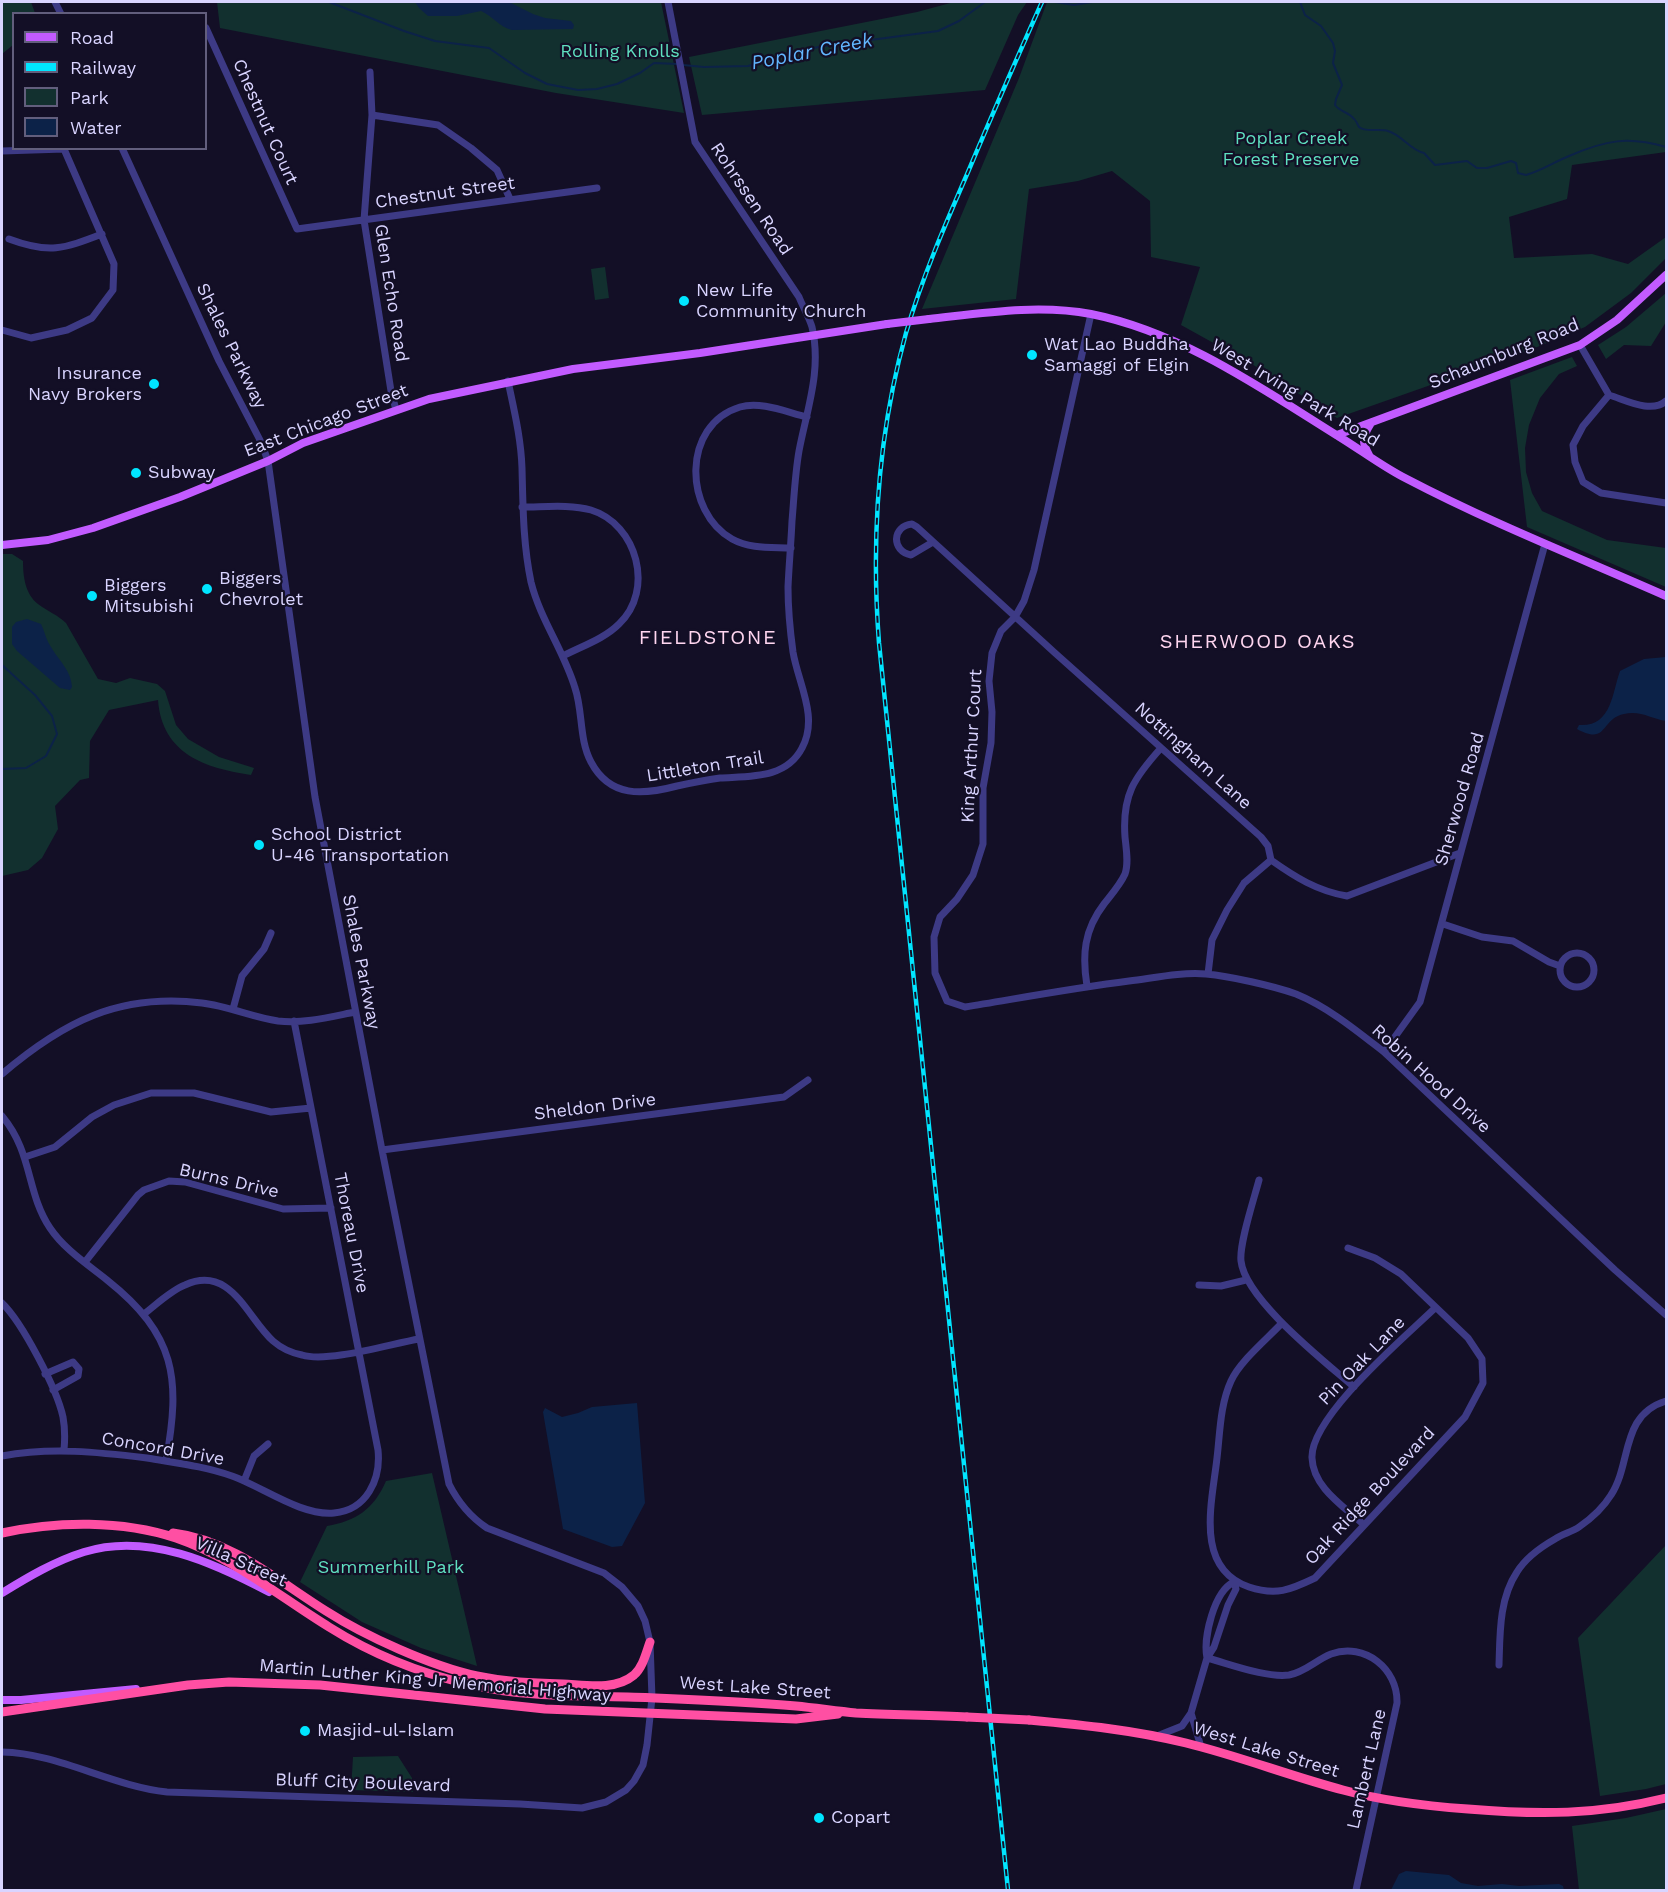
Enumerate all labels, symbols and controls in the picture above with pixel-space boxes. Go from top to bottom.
legend [12,12,207,150]
text: Road [70,27,114,48]
water label: Poplar Creek [749,28,875,76]
park label: Rolling Knolls [560,41,680,63]
street label: Chestnut Court [228,56,302,188]
text: Railway [70,57,136,78]
text: Park [70,87,109,108]
text: Water [70,117,122,138]
park label: Poplar Creek Forest Preserve [1223,128,1359,170]
street label: Rohrssen Road [705,139,797,259]
street label: Chestnut Street [374,172,516,214]
street label: Glen Echo Road [369,222,413,364]
street label: Shales Parkway [191,280,271,412]
place label: New Life Community Church [696,280,866,322]
marker: New Life Community Church [677,294,691,308]
street label: Schaumburg Road [1426,314,1582,394]
place label: Wat Lao Buddha Samaggi of Elgin [1044,334,1189,376]
street label: West Irving Park Road [1207,334,1383,452]
marker: Wat Lao Buddha Samaggi of Elgin [1025,348,1039,362]
place label: Insurance Navy Brokers [28,363,142,406]
marker: Insurance Navy Brokers [147,377,161,391]
street label: East Chicago Street [241,380,411,462]
place label: Subway [148,462,215,484]
marker: Subway [129,466,143,480]
place label: Biggers Chevrolet [219,568,303,610]
place label: Biggers Mitsubishi [104,575,194,618]
marker: Biggers Chevrolet [200,582,214,596]
marker: Biggers Mitsubishi [85,589,99,603]
district label: FIELDSTONE [639,626,777,650]
district label: SHERWOOD OAKS [1160,630,1356,654]
street label: King Arthur Court [957,669,987,823]
street label: Nottingham Lane [1130,698,1256,814]
street label: Sherwood Road [1431,730,1489,868]
street label: Littleton Trail [645,747,765,787]
place label: School District U-46 Transportation [271,824,449,866]
marker: School District U-46 Transportation [252,838,266,852]
street label: Shales Parkway [337,893,385,1031]
street label: Robin Hood Drive [1367,1020,1495,1138]
street label: Sheldon Drive [533,1089,657,1125]
street label: Burns Drive [177,1159,281,1203]
street label: Thoreau Drive [329,1171,373,1295]
street label: Pin Oak Lane [1314,1312,1410,1410]
street label: Oak Ridge Boulevard [1300,1422,1440,1570]
street label: Concord Drive [100,1428,226,1470]
street label: Villa Street [192,1532,290,1592]
park label: Summerhill Park [318,1557,464,1579]
street label: Martin Luther King Jr Memorial Highway [258,1655,612,1707]
street label: West Lake Street [679,1672,831,1704]
street label: Lambert Lane [1343,1707,1391,1831]
street label: West Lake Street [1190,1717,1342,1783]
place label: Masjid-ul-Islam [317,1720,455,1742]
marker: Masjid-ul-Islam [298,1724,312,1738]
street label: Bluff City Boulevard [275,1769,451,1797]
place label: Copart [831,1807,890,1829]
marker: Copart [812,1811,826,1825]

